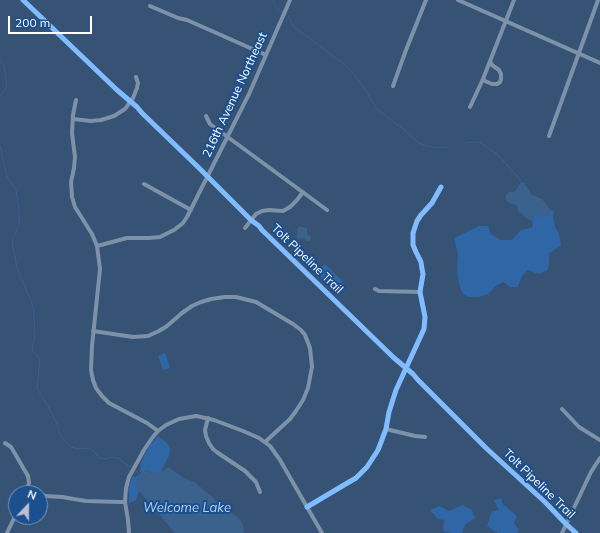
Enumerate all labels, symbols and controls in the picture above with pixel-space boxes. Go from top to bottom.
scale bar [10,8,94,34]
text: 200 m [15,15,50,30]
street label: 216th Avenue Northeast [200,30,270,160]
street label: Tolt Pipeline Trail [268,221,346,297]
street label: Tolt Pipeline Trail [500,446,578,522]
north arrow [8,485,48,525]
text: N [26,487,39,503]
water label: Welcome Lake [143,500,231,516]

